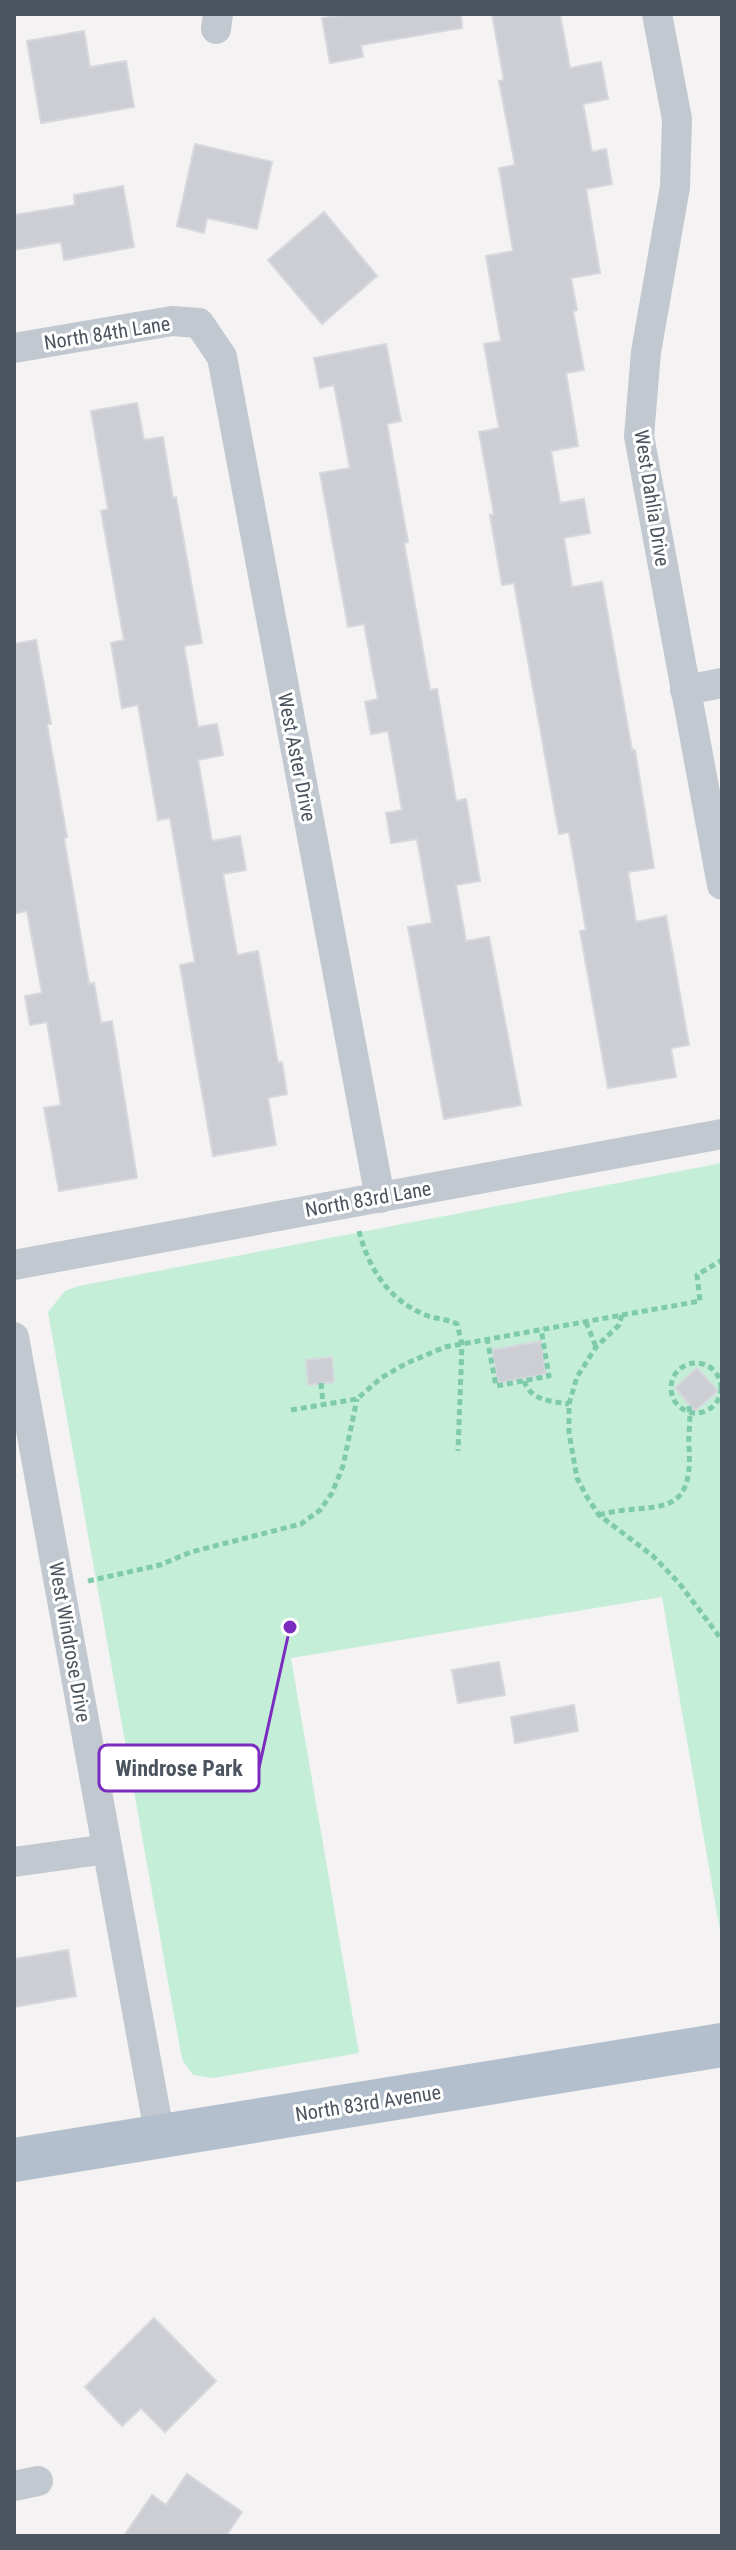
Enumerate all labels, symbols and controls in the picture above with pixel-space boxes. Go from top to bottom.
street label: North 84th Lane [42,311,172,355]
street label: West Dahlia Drive [629,428,675,568]
street label: West Aster Drive [273,691,321,823]
street label: North 83rd Lane [303,1176,433,1222]
street label: West Windrose Drive [44,1560,96,1724]
callout: Windrose Park [99,1745,259,1791]
text: Windrose Park [115,1756,243,1781]
street label: North 83rd Avenue [294,2080,442,2126]

